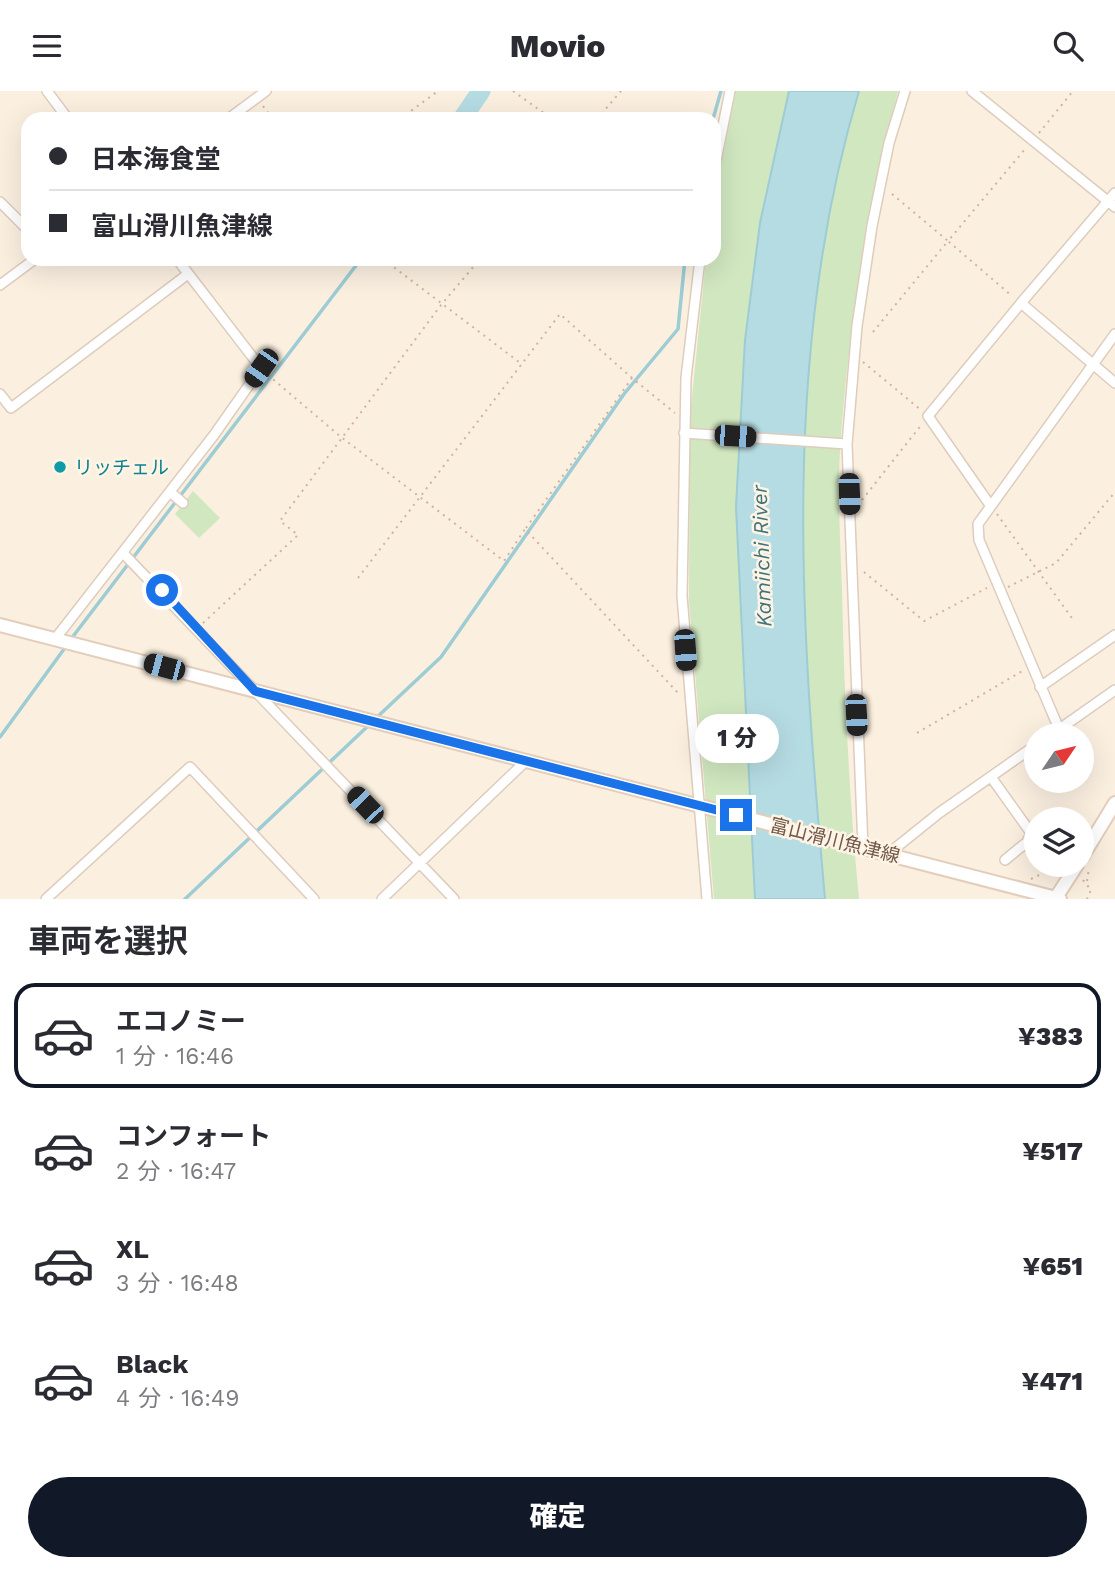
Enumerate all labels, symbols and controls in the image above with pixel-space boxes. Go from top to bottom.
icon: menu [28,27,66,65]
text: Movio [510,27,605,65]
icon: search [1049,27,1087,65]
text: 日本海食堂 [91,144,221,174]
text: 富山滑川魚津線 [91,211,273,241]
car [241,345,282,391]
car [714,424,757,448]
place label: リッチェル [74,456,169,479]
marker: リッチェル [52,459,68,475]
car [838,473,861,515]
water label: Kamiichi River [747,484,776,627]
route start [146,574,178,606]
car [674,628,697,672]
car [141,651,188,683]
car [845,693,868,737]
callout: 1 分 [694,713,778,763]
north arrow [1024,723,1094,793]
map controls [1024,723,1094,877]
text: 1 分 [717,725,757,752]
car [343,783,388,827]
route end [720,799,752,831]
button: layers [1024,807,1094,877]
street label: 富山滑川魚津線 [768,813,902,868]
text: 車両を選択 [28,922,188,960]
icon: car [32,1004,95,1067]
text: エコノミー [116,1006,246,1036]
text: ¥383 [1018,1021,1083,1051]
text: 1 分 · 16:46 [116,1043,234,1070]
icon: car [32,1119,95,1182]
text: コンフォート [116,1121,271,1151]
text: ¥517 [1022,1136,1083,1166]
text: 2 分 · 16:47 [116,1158,236,1185]
icon: car [32,1234,95,1297]
text: XL [116,1234,149,1264]
text: ¥651 [1022,1251,1083,1281]
text: 3 分 · 16:48 [116,1270,239,1297]
icon: car [32,1349,95,1412]
text: Black [116,1349,188,1379]
text: ¥471 [1022,1366,1083,1396]
text: 4 分 · 16:49 [116,1385,239,1412]
button: 確定 [28,1477,1087,1557]

